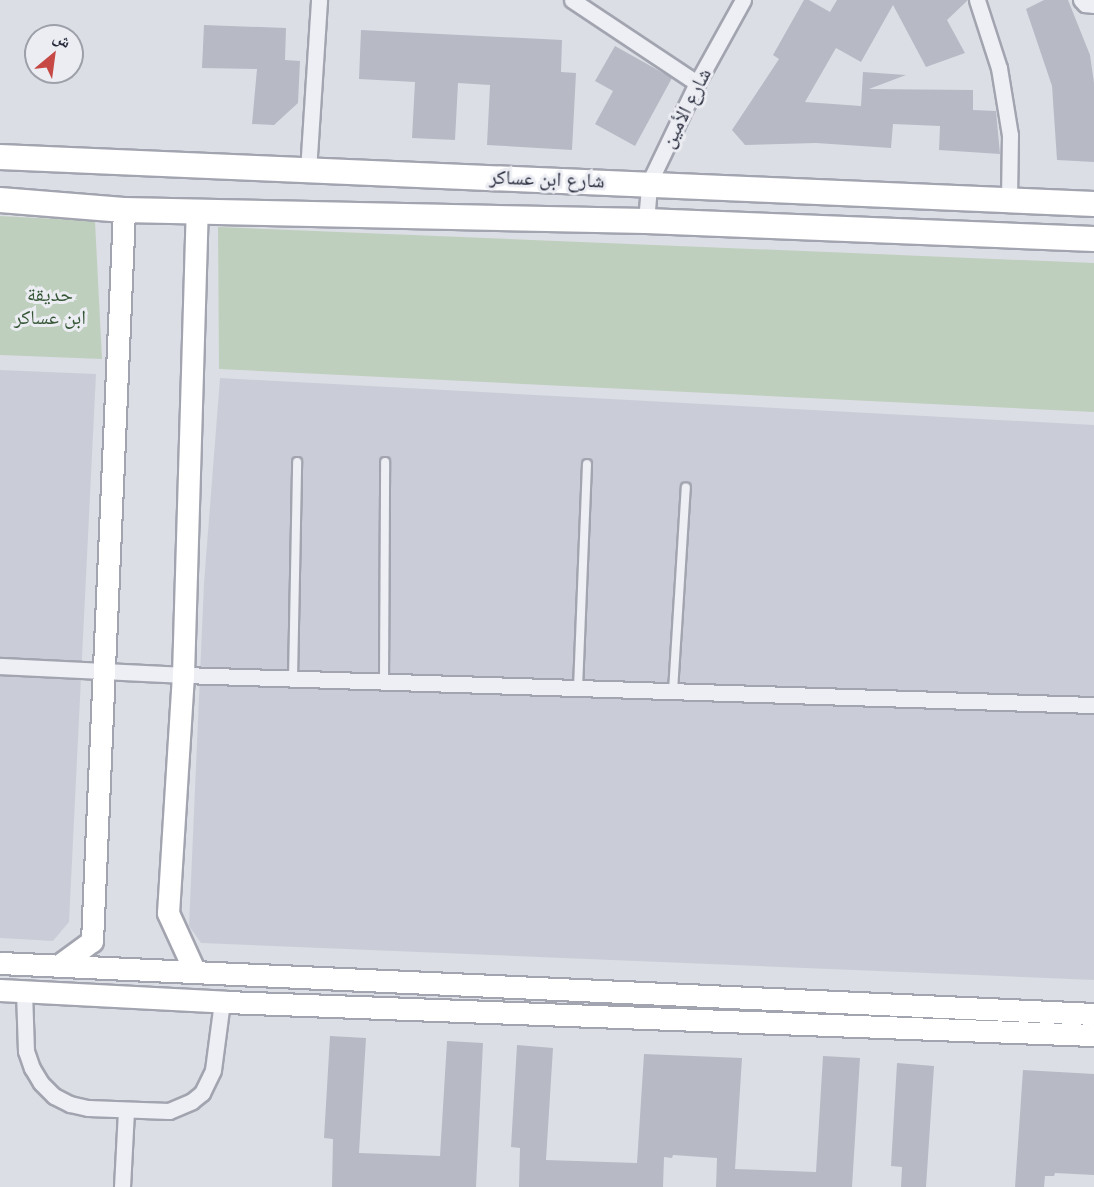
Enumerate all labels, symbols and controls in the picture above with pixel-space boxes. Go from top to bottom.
north arrow [24,24,84,84]
text: ش [50,27,74,52]
street label: شارع الأمين [656,64,716,152]
street label: شارع ابن عساكر [489,165,605,193]
park label: حديقة ابن عساكر [14,283,86,330]

